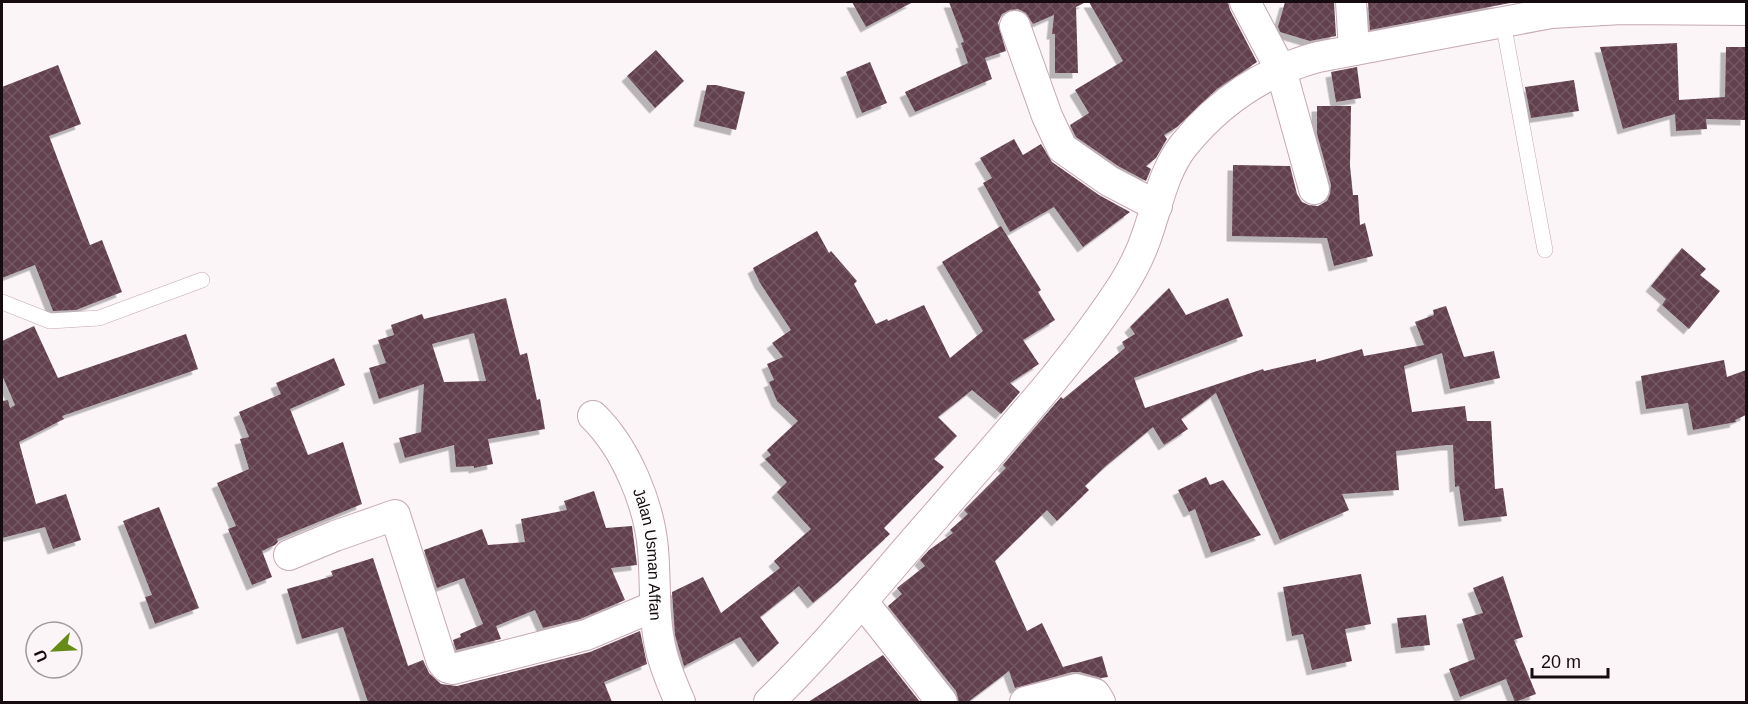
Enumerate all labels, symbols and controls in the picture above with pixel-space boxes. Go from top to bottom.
street label: Jalan Usman Affan [630,486,664,621]
north arrow [24,620,84,680]
scale bar [1532,641,1608,679]
text: U [31,647,51,665]
text: 20 m [1541,652,1581,672]

